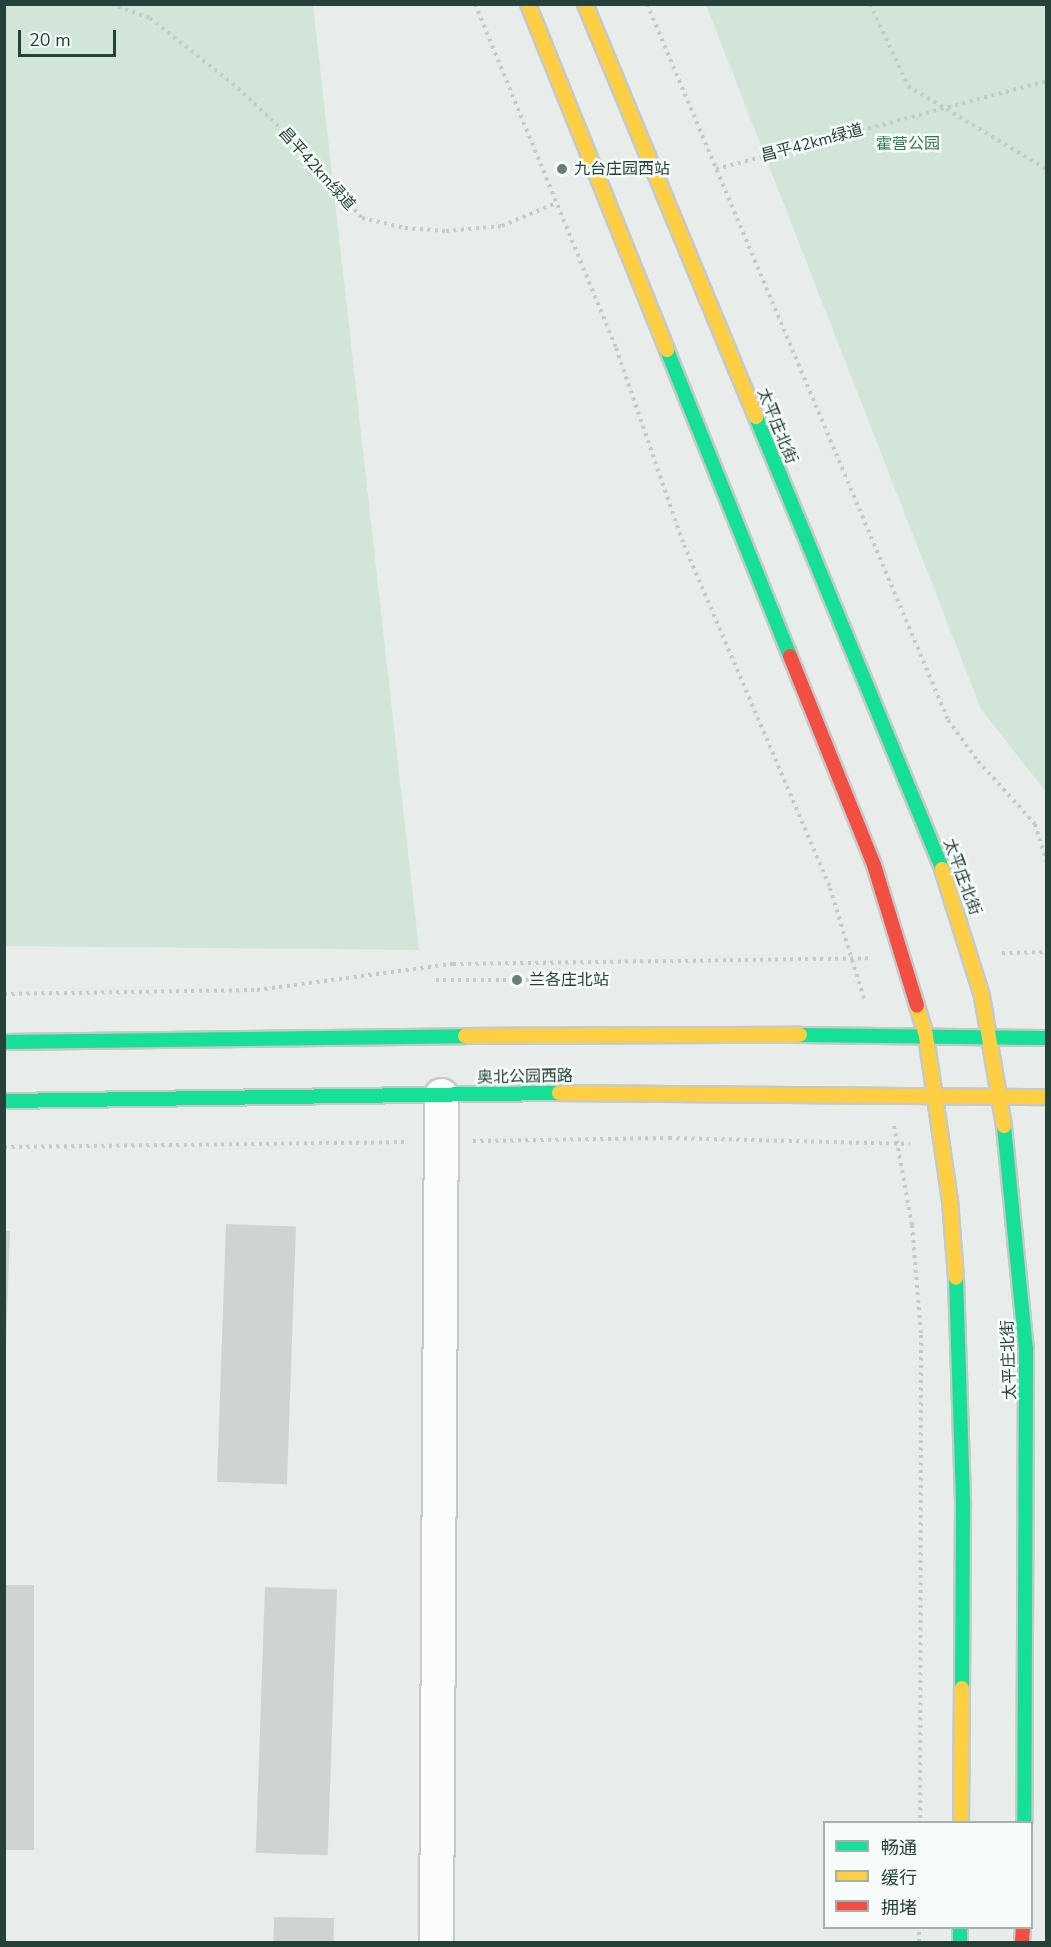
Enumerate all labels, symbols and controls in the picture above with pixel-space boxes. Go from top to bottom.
scale bar [21,18,118,56]
text: 20 m [29,28,71,52]
street label: 昌平42km绿道 [759,120,865,166]
street label: 昌平42km绿道 [275,124,359,214]
park label: 霍营公园 [876,134,940,154]
place label: 九台庄园西站 [574,159,670,179]
marker: 九台庄园西站 [555,162,569,176]
street label: 太平庄北街 [753,385,801,467]
street label: 太平庄北街 [939,836,985,918]
place label: 兰各庄北站 [529,970,609,990]
marker: 兰各庄北站 [510,973,524,987]
street label: 奥北公园西路 [477,1067,573,1087]
street label: 太平庄北街 [998,1320,1020,1400]
legend [823,1821,1033,1929]
text: 畅通 [881,1836,917,1860]
text: 缓行 [881,1866,917,1890]
text: 拥堵 [881,1896,917,1920]

